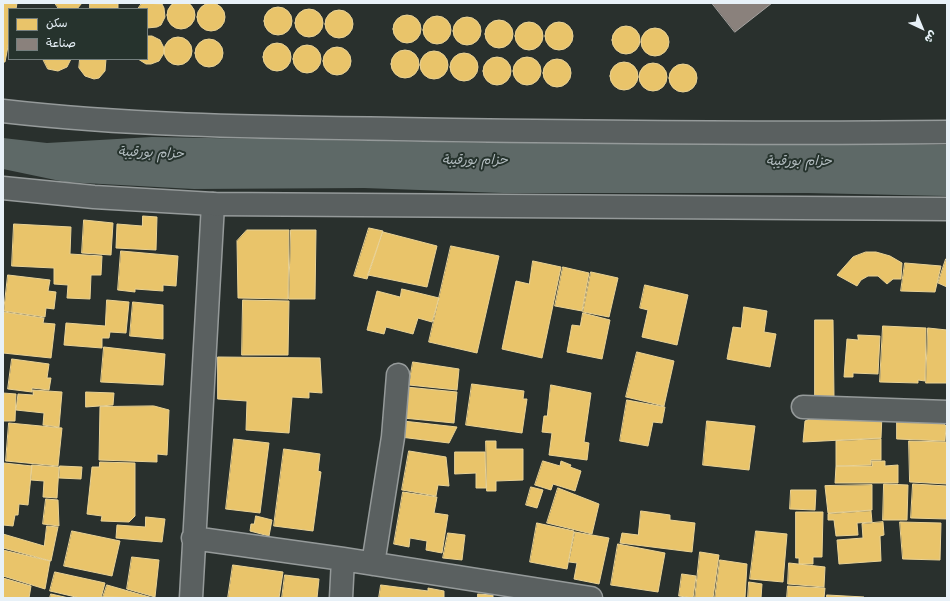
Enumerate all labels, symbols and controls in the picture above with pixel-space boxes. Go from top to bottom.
legend [8,8,148,60]
north arrow [902,8,942,48]
text: سكن [46,16,68,30]
text: ش [922,28,940,46]
text: صناعة [46,36,76,50]
water label: حزام بورقيبة [118,144,184,162]
water label: حزام بورقيبة [442,152,508,168]
water label: حزام بورقيبة [766,153,832,169]

